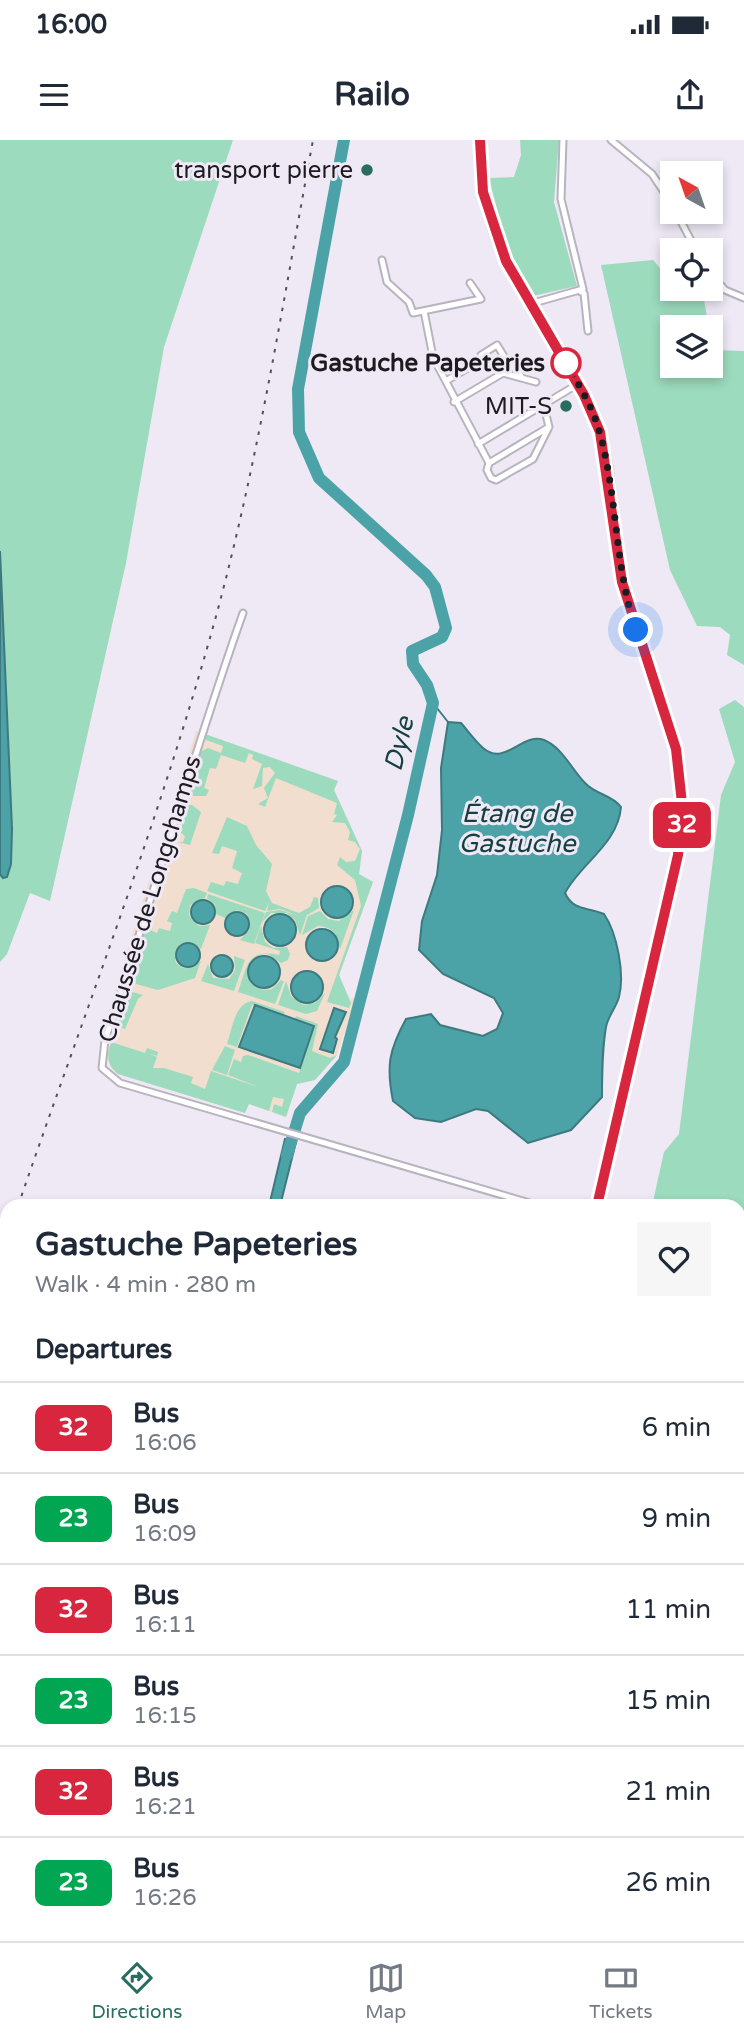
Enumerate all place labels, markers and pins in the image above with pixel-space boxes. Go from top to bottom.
place label: transport pierre [174,156,353,185]
marker: transport pierre [359,162,375,178]
marker: Gastuche Papeteries [551,348,581,378]
place label: Gastuche Papeteries [310,349,545,378]
place label: MIT-S [485,392,552,421]
marker: MIT-S [558,398,574,414]

